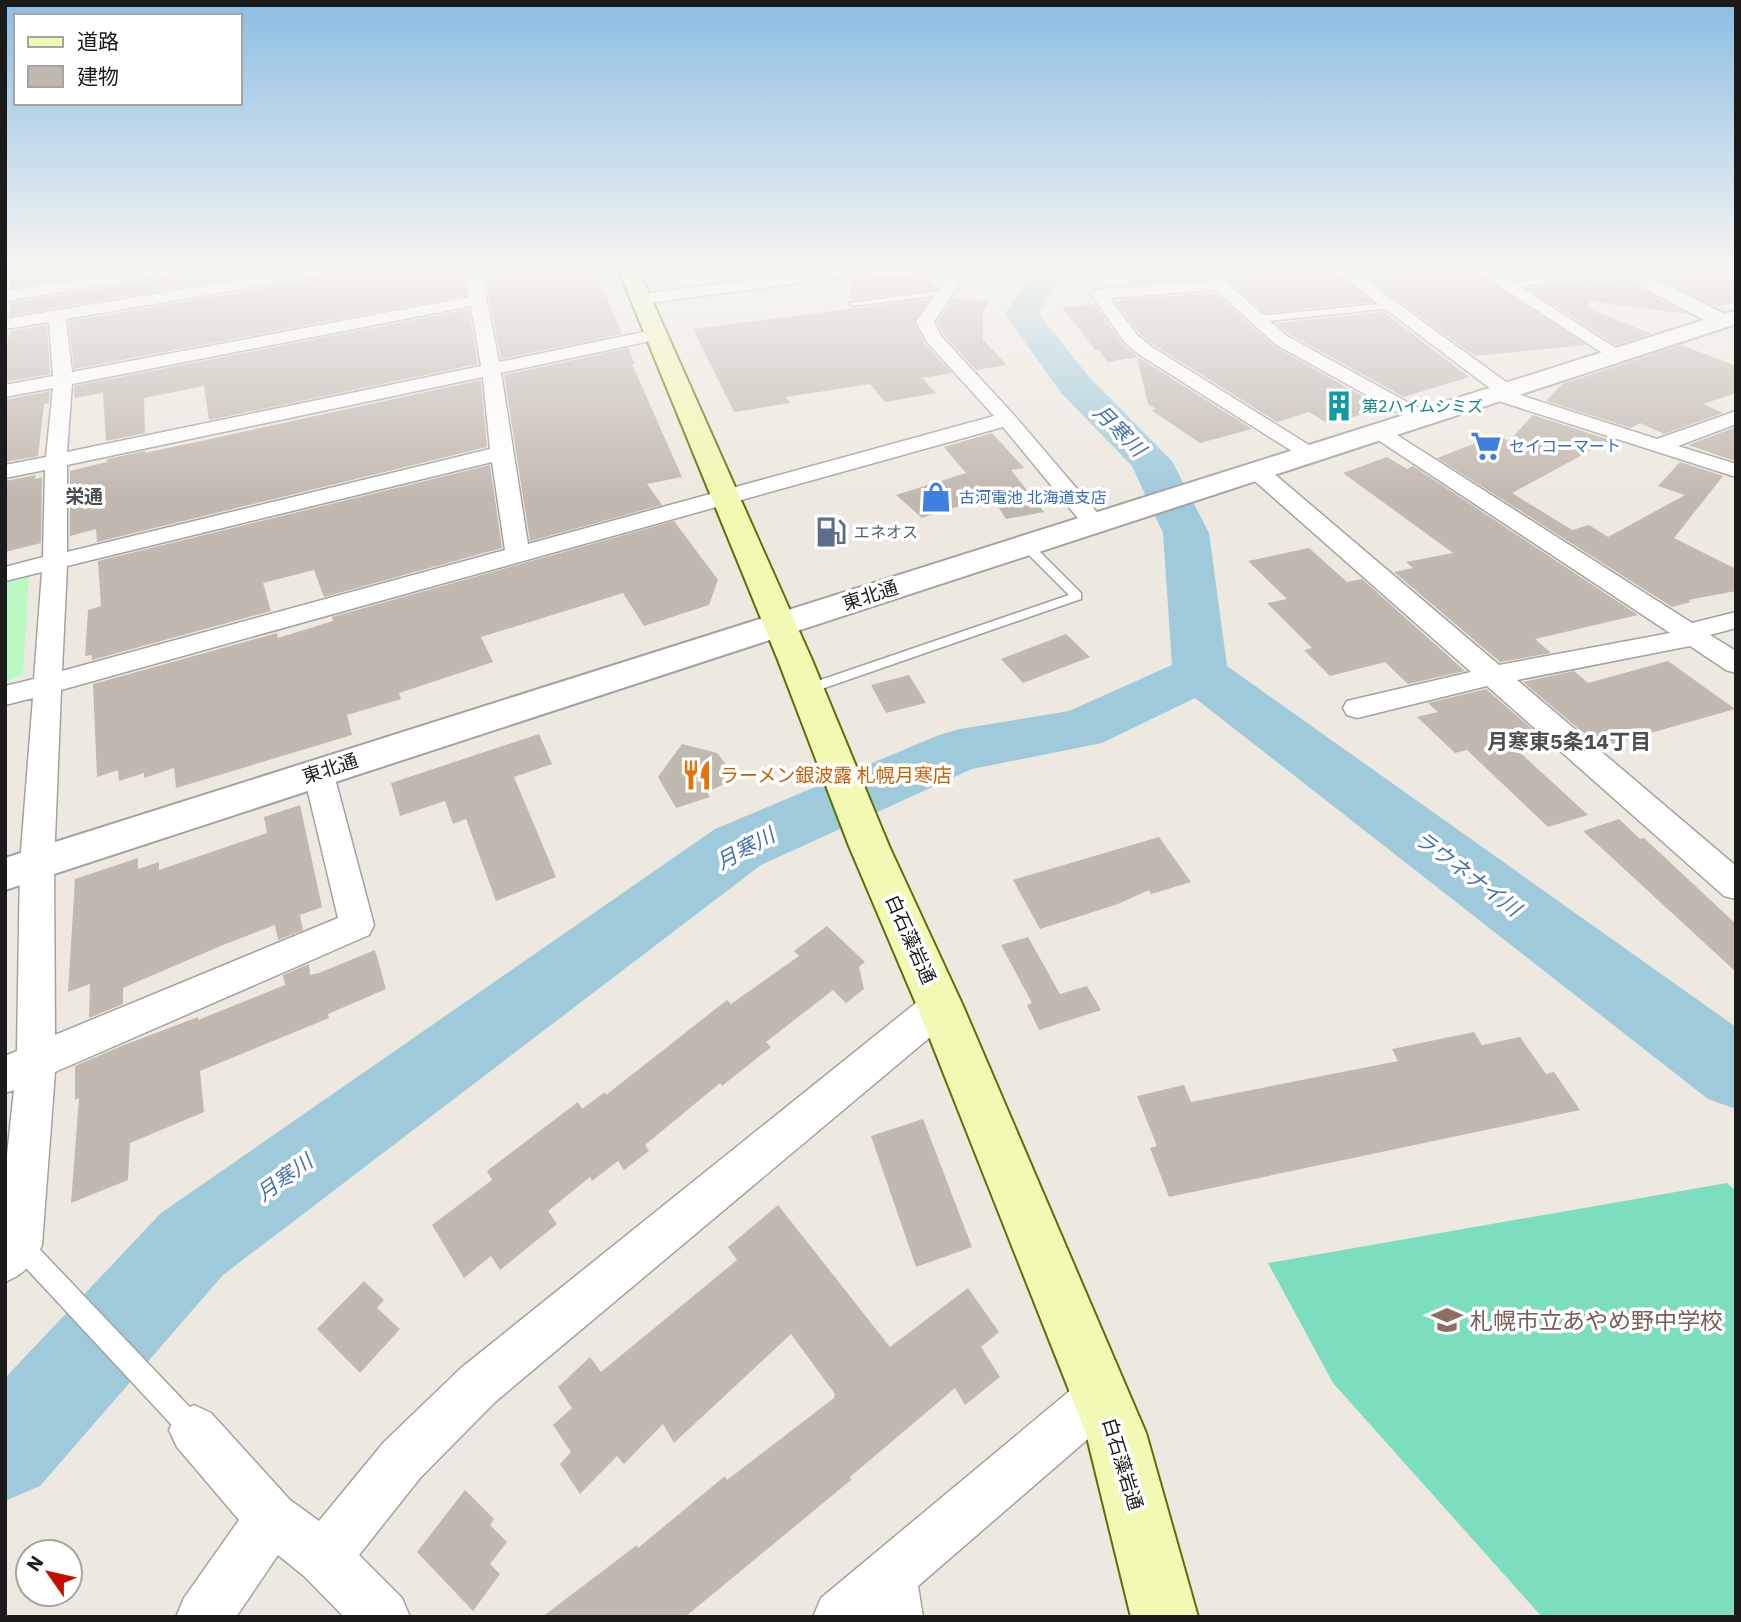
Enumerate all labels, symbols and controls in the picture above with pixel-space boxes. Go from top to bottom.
legend [14,14,242,105]
text: 道路 [77,27,119,55]
text: 建物 [77,62,119,90]
building icon: 第2ハイムシミズ [1322,389,1356,423]
place label: 第2ハイムシミズ [1362,396,1483,416]
water label: 月寒川 [1088,398,1154,464]
supermarket icon: セイコーマート [1469,429,1503,463]
place label: セイコーマート [1509,436,1621,456]
shop icon: 古河電池 北海道支店 [919,480,953,514]
district label: 栄通 [65,484,103,508]
place label: 古河電池 北海道支店 [959,487,1107,507]
fuel station icon: エネオス [814,515,848,549]
place label: エネオス [854,522,918,542]
street label: 東北通 [839,575,901,615]
district label: 月寒東5条14丁目 [1487,727,1651,755]
street label: 東北通 [299,748,361,788]
restaurant icon: ラーメン銀波露 札幌月寒店 [680,758,714,792]
place label: ラーメン銀波露 札幌月寒店 [720,763,952,787]
water label: 月寒川 [711,820,781,876]
water label: ラウネナイ川 [1409,824,1528,923]
street label: 白石藻岩通 [881,891,941,987]
water label: 月寒川 [250,1146,319,1207]
school or university icon: 札幌市立あやめ野中学校 [1430,1303,1464,1337]
place label: 札幌市立あやめ野中学校 [1470,1305,1723,1335]
street label: 白石藻岩通 [1098,1415,1148,1513]
north arrow [14,1538,84,1608]
text: N [21,1551,49,1576]

